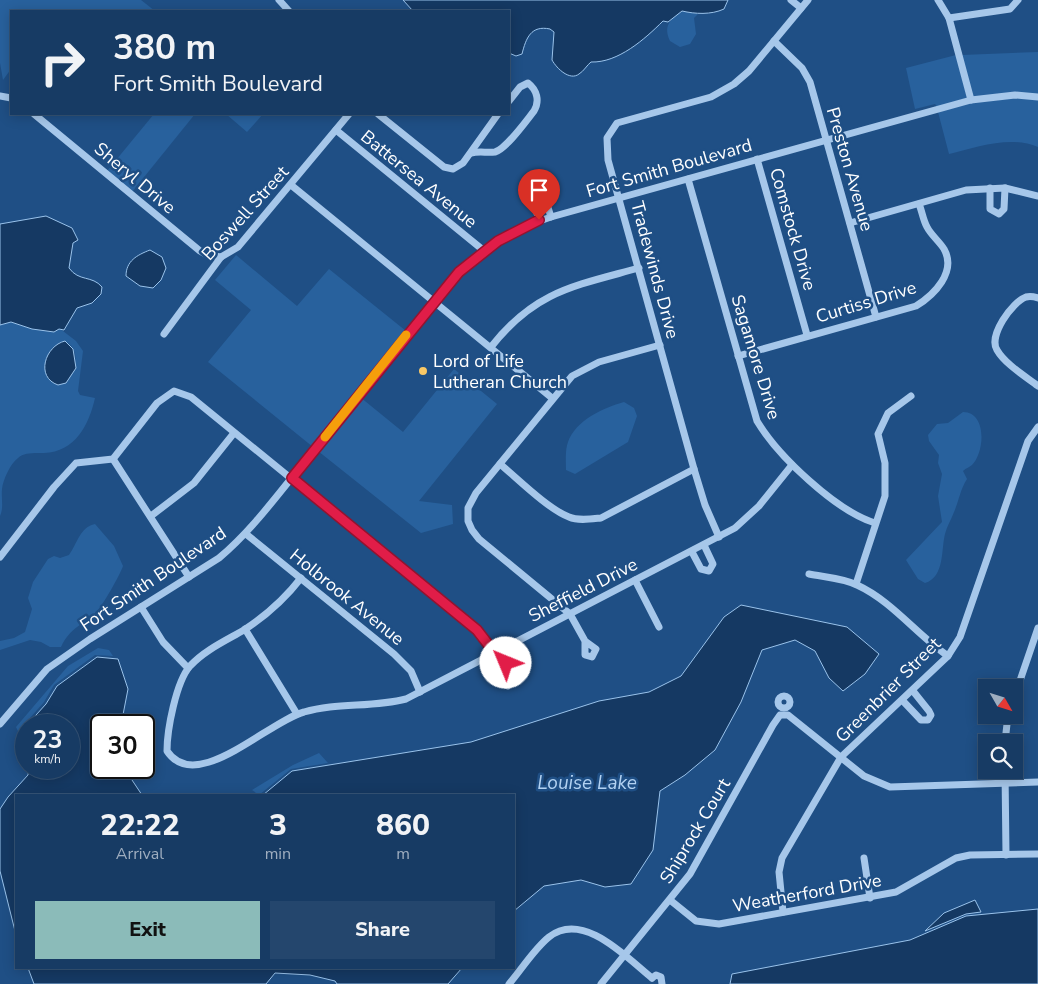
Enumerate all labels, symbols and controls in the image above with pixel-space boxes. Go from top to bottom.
text: 380 m [113,24,216,71]
icon: right [30,30,95,95]
text: Fort Smith Boulevard [113,69,323,99]
street label: Preston Avenue [821,104,879,234]
street label: Battersea Avenue [356,124,482,234]
street label: Fort Smith Boulevard [583,133,755,203]
street label: Sheryl Drive [89,137,181,219]
street label: Boswell Street [196,160,294,265]
street label: Comstock Drive [764,165,822,293]
pin [518,169,560,220]
icon: arrive [525,176,553,204]
street label: Tradewinds Drive [625,199,685,341]
street label: Curtiss Drive [813,275,919,329]
street label: Sagamore Drive [726,292,786,422]
place label: Lord of Life Lutheran Church [433,349,567,394]
marker: Lord of Life Lutheran Church [417,365,429,377]
street label: Fort Smith Boulevard [75,521,231,637]
street label: Holbrook Avenue [285,543,409,651]
street label: Sheffield Drive [524,552,642,628]
street label: Greenbrier Street [830,632,946,748]
position arrow [479,636,531,688]
north arrow [978,679,1022,724]
map controls [978,679,1023,779]
speed limit sign: 30 [90,714,155,779]
text: 23 [32,723,63,757]
button: search [978,734,1023,779]
text: km/h [34,751,61,767]
water label: Louise Lake [537,770,637,796]
street label: Shiprock Court [654,773,736,888]
text: 22:22 [100,805,180,846]
text: 3 [269,805,287,846]
text: 860 [376,805,430,846]
text: Arrival [116,843,164,865]
text: min [265,843,291,865]
text: m [396,843,410,865]
street label: Weatherford Drive [731,868,883,918]
button: Exit [35,901,260,959]
button: Share [270,901,495,959]

